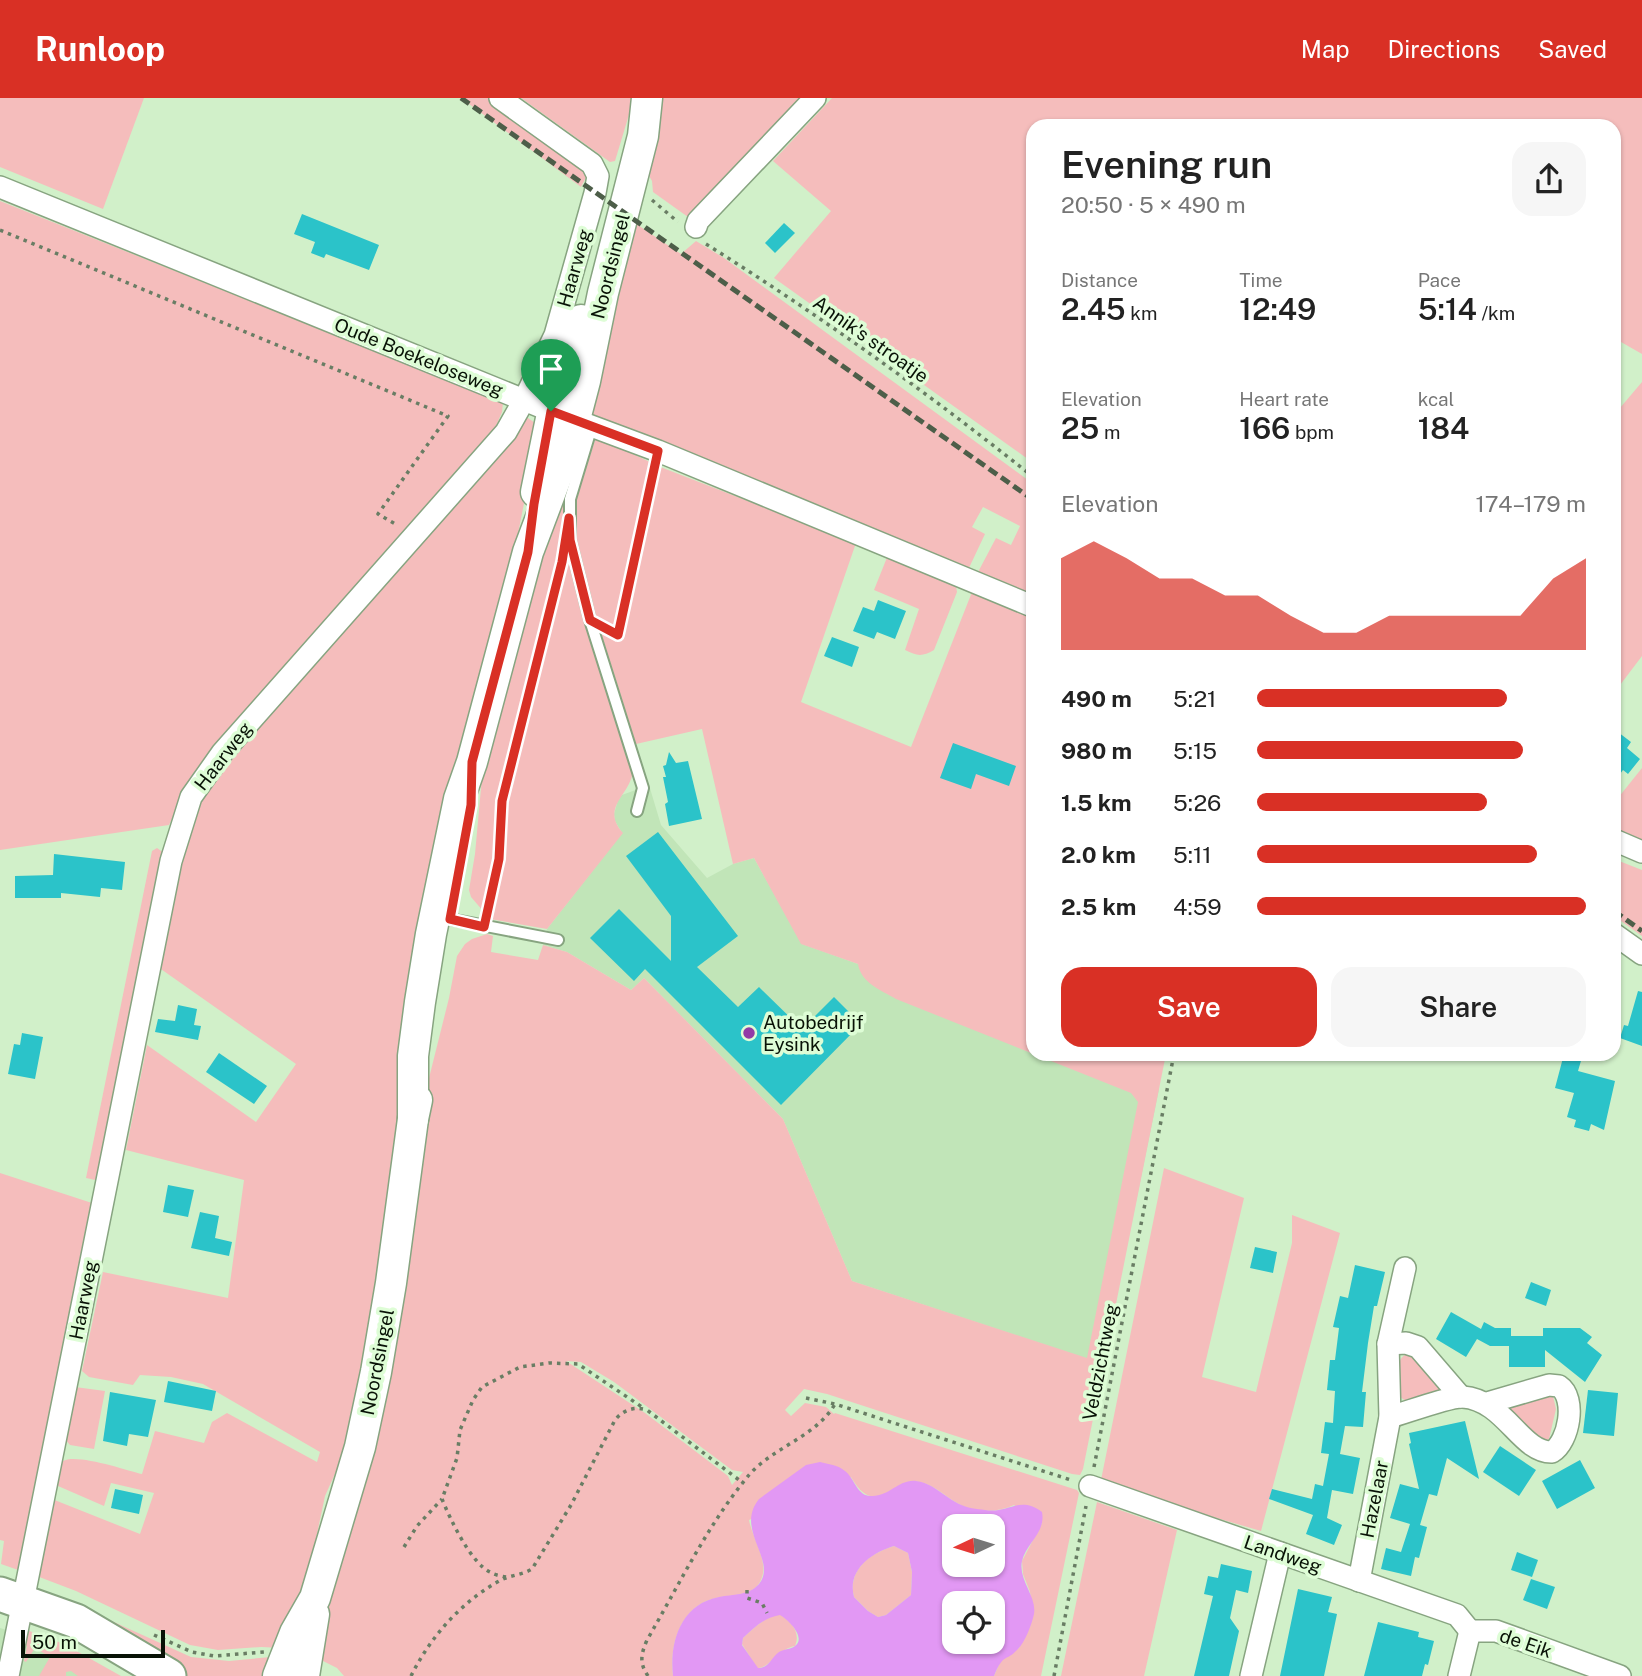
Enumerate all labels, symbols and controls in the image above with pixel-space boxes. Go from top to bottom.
text: Runloop [35,30,165,68]
text: Map [1301,35,1350,63]
text: Directions [1388,35,1500,63]
text: Saved [1538,35,1607,63]
text: Evening run [1061,142,1272,187]
button: share [1512,142,1586,216]
text: 20:50 · 5 × 490 m [1061,191,1246,218]
street label: Noordsingel [586,211,634,321]
street label: Haarweg [552,226,596,310]
text: Distance [1061,269,1138,291]
text: Time [1239,269,1283,291]
text: Pace [1418,269,1461,291]
street label: Annik's stroatje [809,291,933,387]
text: 2.45 [1061,291,1126,327]
text: 12:49 [1239,291,1316,327]
text: 5:14 [1418,291,1477,327]
text: km [1126,302,1157,324]
text: /km [1477,302,1515,324]
street label: Oude Boekeloseweg [331,313,507,401]
pin [521,339,581,411]
icon: arrive [532,350,570,388]
text: Elevation [1061,388,1142,410]
text: Heart rate [1239,388,1329,410]
text: kcal [1418,388,1454,410]
text: 25 [1061,410,1099,446]
text: 166 [1239,410,1290,446]
text: 184 [1418,410,1469,446]
text: m [1099,421,1120,443]
text: bpm [1290,421,1334,443]
text: Elevation [1061,490,1159,517]
text: 174–179 m [1475,490,1586,517]
text: 490 m [1061,685,1132,712]
text: 5:21 [1173,685,1216,712]
street label: Haarweg [190,717,256,794]
text: 980 m [1061,737,1132,764]
text: 5:15 [1173,737,1217,764]
text: 1.5 km [1061,789,1132,816]
text: 5:26 [1173,789,1221,816]
text: 2.0 km [1061,841,1136,868]
text: 5:11 [1173,841,1212,868]
text: 2.5 km [1061,893,1136,920]
text: 4:59 [1173,893,1222,920]
button: Save [1061,967,1317,1047]
button: Share [1331,967,1586,1047]
place label: Autobedrijf Eysink [763,1011,863,1055]
marker: Autobedrijf Eysink [741,1025,757,1041]
street label: Haarweg [65,1258,101,1342]
street label: Veldzichtweg [1078,1302,1122,1422]
street label: Noordsingel [356,1307,398,1417]
street label: Hazelaar [1356,1458,1392,1540]
north arrow [942,1514,1004,1577]
map controls [942,1514,1005,1654]
street label: Landweg [1241,1530,1325,1578]
button: locate [942,1591,1005,1654]
street label: de Eik [1497,1624,1555,1662]
scale bar [21,1627,164,1659]
text: 50 m [32,1631,77,1653]

